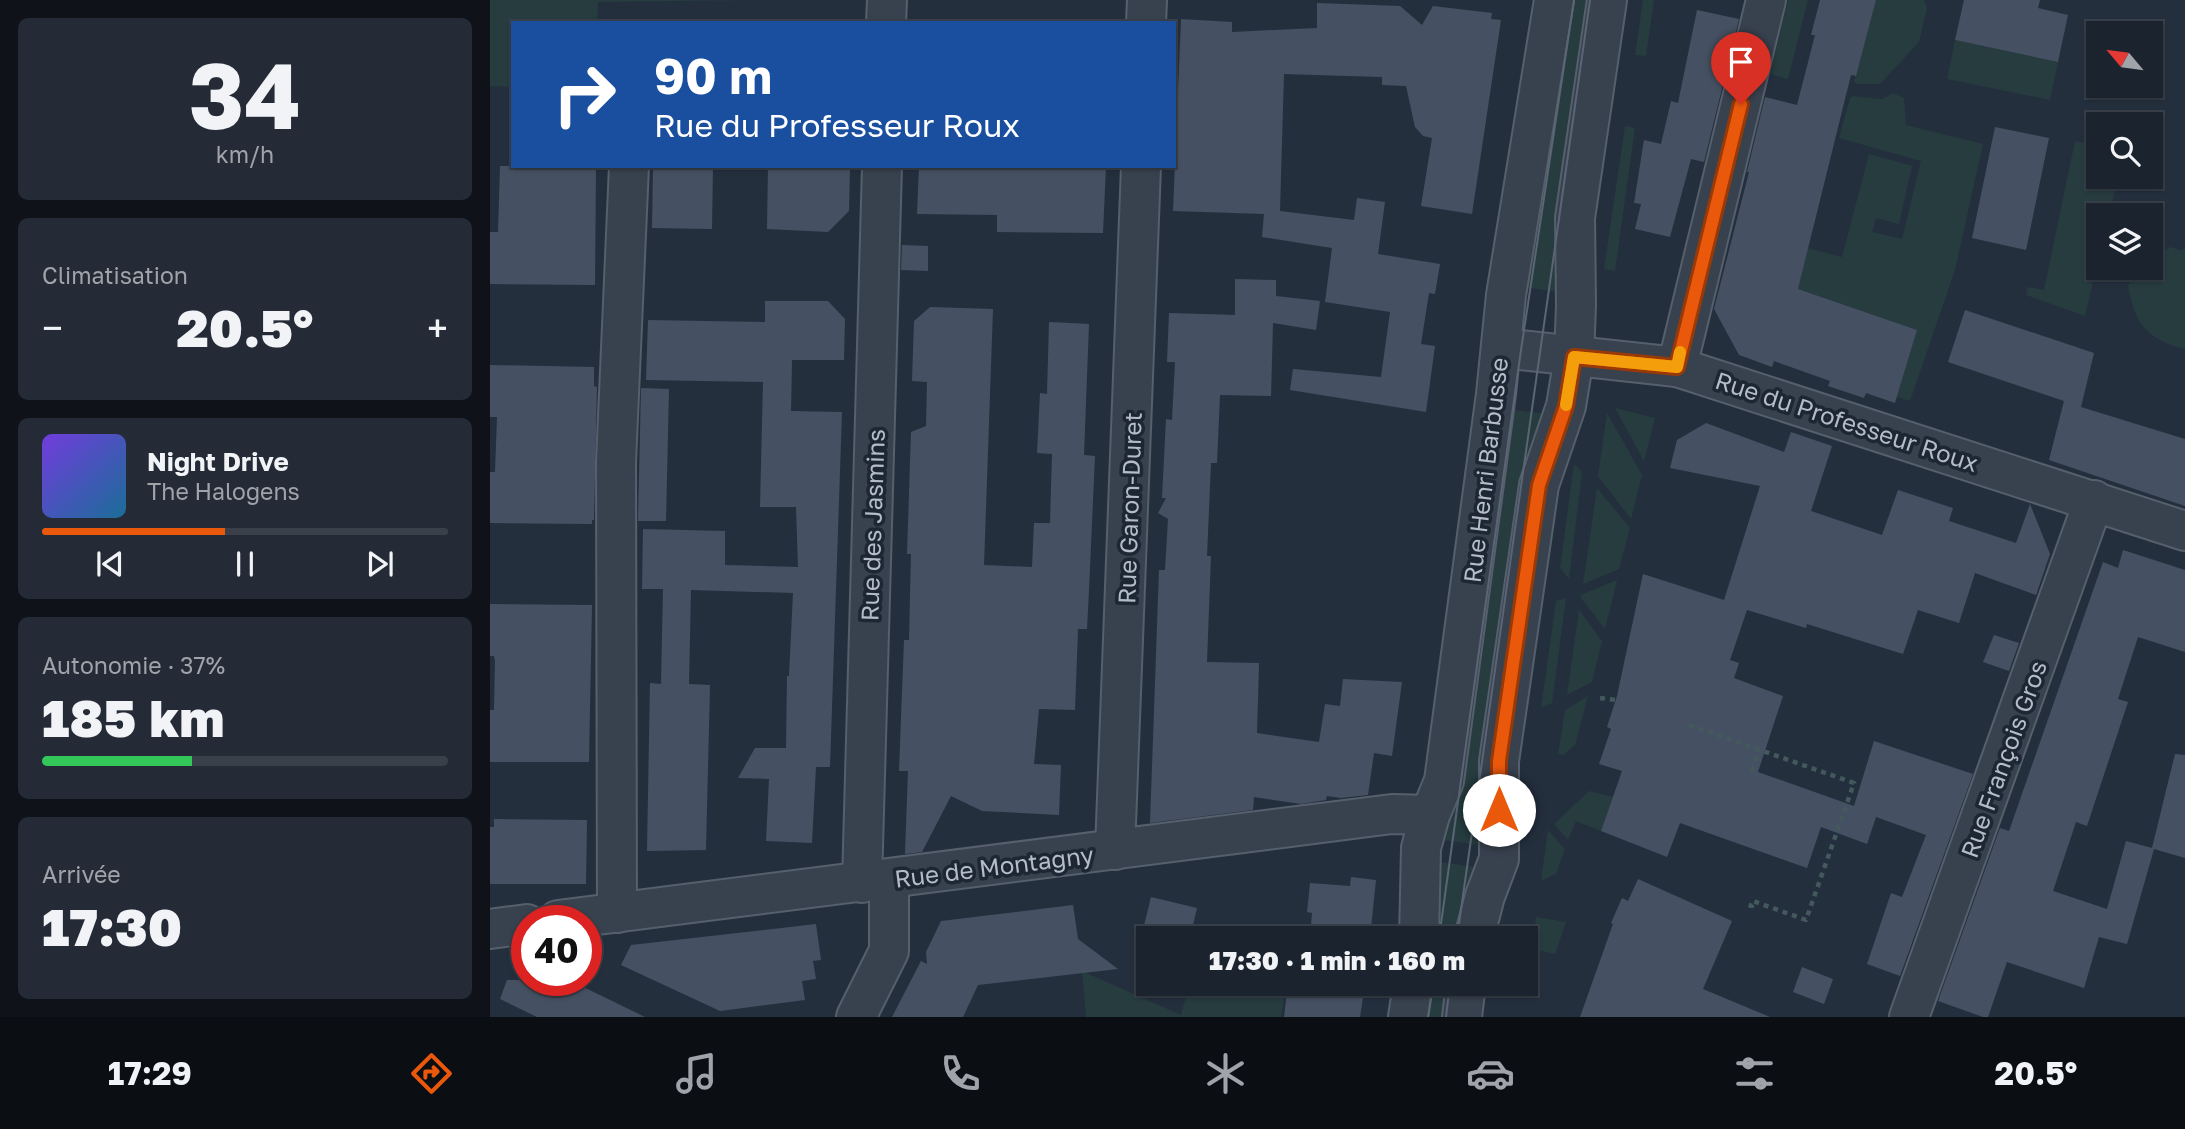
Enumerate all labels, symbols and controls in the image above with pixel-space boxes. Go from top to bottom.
north arrow [2086,21,2163,98]
map controls [2086,21,2163,280]
pin [1711,32,1771,104]
text: 34 [189,40,301,149]
icon: arrive [1722,43,1760,81]
text: 90 m [654,46,772,105]
icon: right [539,49,630,140]
text: Rue du Professeur Roux [654,106,1020,144]
button: search [2086,112,2163,189]
text: km/h [216,140,274,168]
button: layers [2086,203,2163,280]
text: Climatisation [42,261,188,289]
text: 20.5° [177,296,313,358]
text: − [42,305,63,350]
text: + [427,305,448,350]
street label: Rue Henri Barbusse [1457,356,1513,584]
street label: Rue du Professeur Roux [1712,365,1982,477]
street label: Rue Garon-Duret [1111,411,1147,605]
street label: Rue des Jasmins [854,428,890,622]
text: Night Drive [147,446,289,477]
text: The Halogens [147,477,300,505]
icon: previous [91,545,129,583]
icon: pause [226,545,264,583]
icon: next [361,545,399,583]
text: Autonomie · 37% [42,651,225,679]
street label: Rue François Gros [1954,656,2052,862]
text: 185 km [42,686,225,748]
position arrow [1462,773,1536,847]
street label: Rue de Montagny [893,839,1095,893]
text: Arrivée [42,860,121,888]
text: 17:30 [42,895,182,957]
speed limit sign: 40 [511,905,602,996]
text: 17:30 · 1 min · 160 m [1209,945,1465,976]
icon: directions [407,1049,456,1098]
icon: music [672,1049,721,1098]
icon: phone [936,1049,985,1098]
icon: climate [1201,1049,1250,1098]
icon: car [1466,1049,1515,1098]
icon: filters [1730,1049,1779,1098]
text: 17:29 [108,1054,192,1092]
text: 20.5° [1995,1054,2077,1092]

